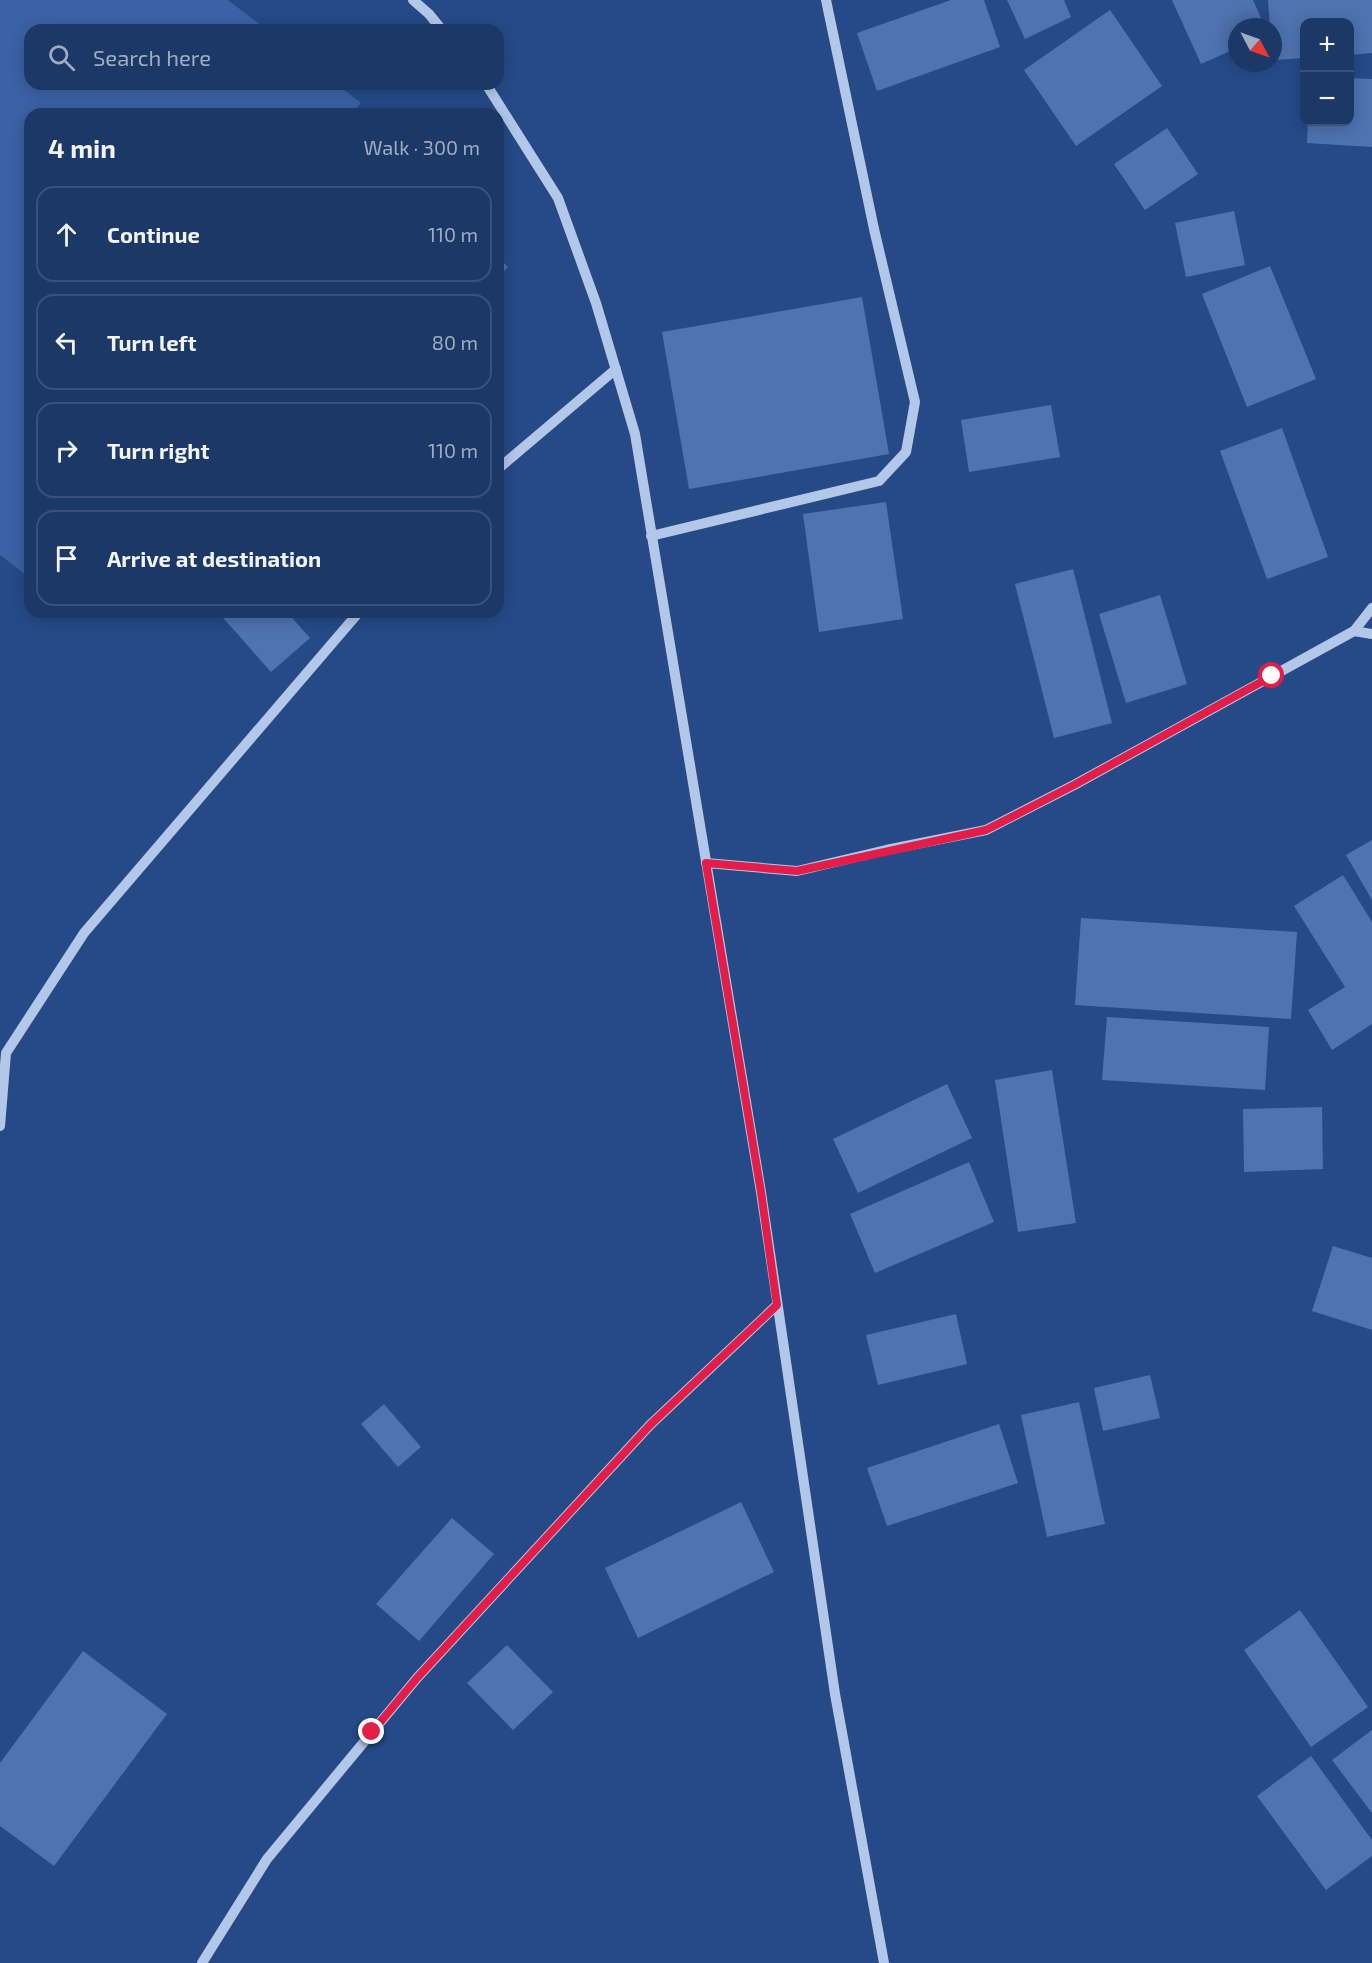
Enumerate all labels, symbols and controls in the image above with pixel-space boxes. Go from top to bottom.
north arrow [1228,18,1282,72]
map controls [1300,18,1354,126]
button: + [1300,18,1354,72]
search box [24,24,504,90]
icon: search [45,41,78,74]
text: Search here [93,44,211,70]
button: − [1300,72,1354,126]
text: 4 min [48,132,116,163]
text: Walk · 300 m [364,135,480,159]
icon: ahead [50,218,83,251]
text: Continue [107,221,200,247]
text: 110 m [428,222,478,246]
icon: left [50,326,83,359]
text: Turn left [107,329,196,355]
text: 80 m [432,330,478,354]
icon: right [50,434,83,467]
text: Turn right [107,437,209,463]
text: 110 m [428,438,478,462]
icon: arrive [50,542,83,575]
text: Arrive at destination [107,545,321,571]
route start [1258,662,1284,688]
route end [358,1718,384,1744]

